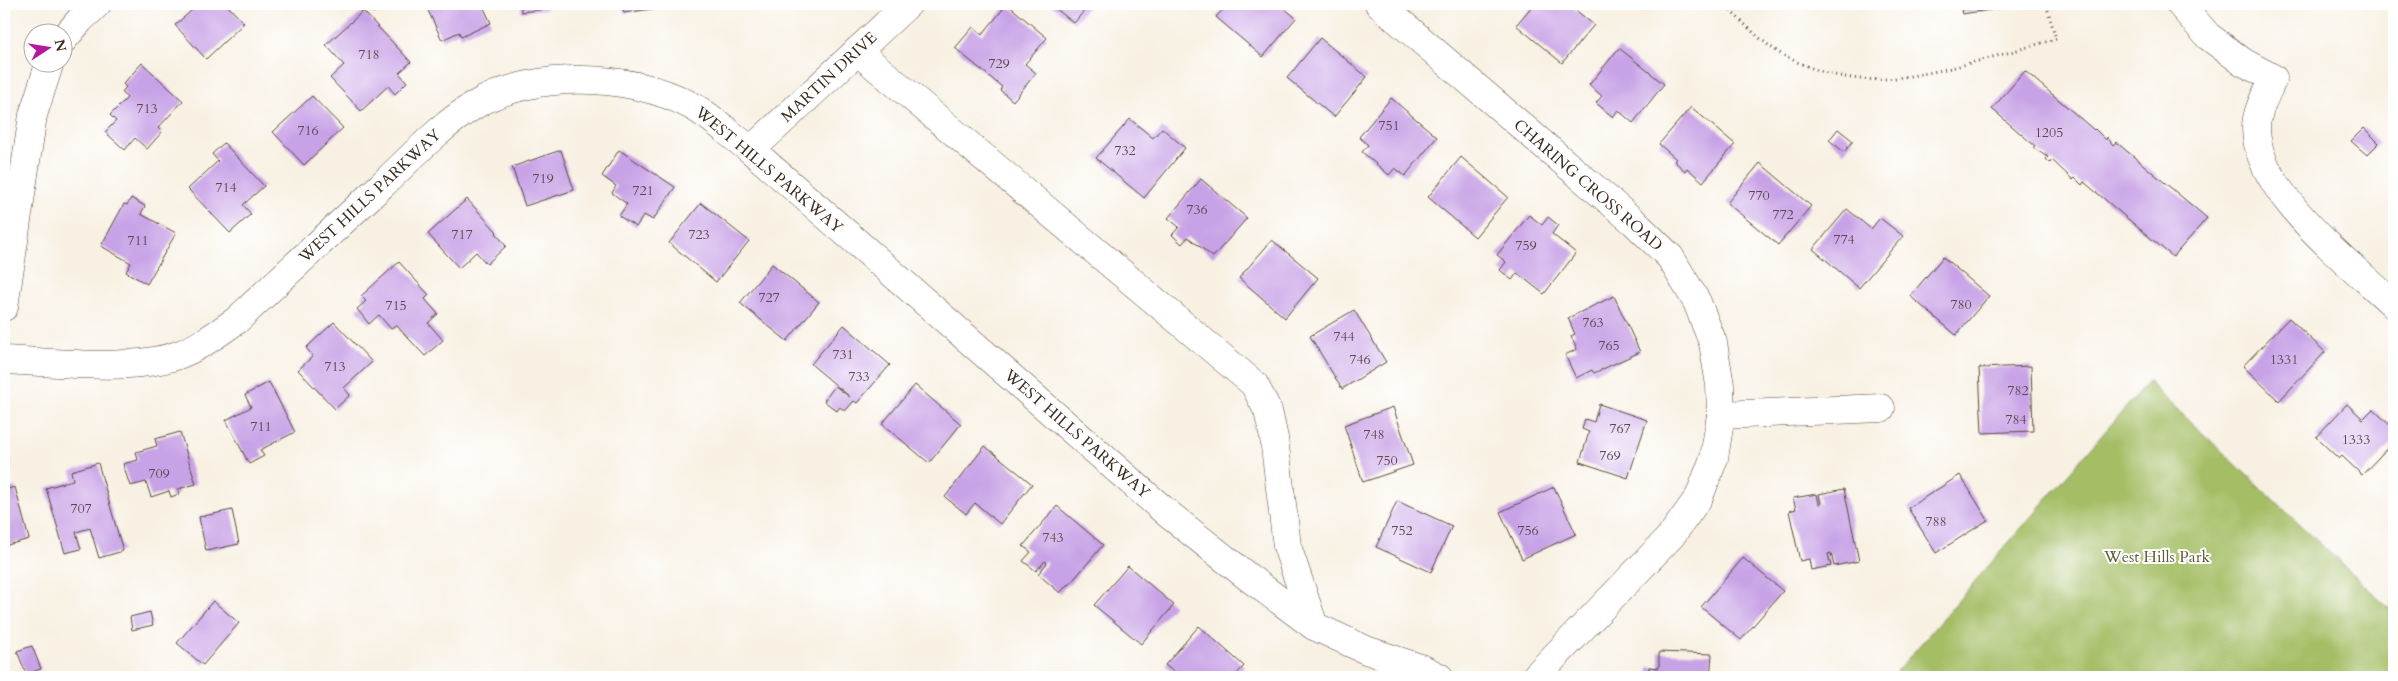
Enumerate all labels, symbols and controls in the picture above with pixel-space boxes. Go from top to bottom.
north arrow [22,22,72,72]
street label: MARTIN DRIVE [776,27,882,127]
text: N [50,37,71,53]
house number: 718 [358,45,380,64]
house number: 729 [988,54,1010,73]
house number: 713 [136,99,158,118]
street label: WEST HILLS PARKWAY [690,101,848,239]
street label: CHARING CROSS ROAD [1509,114,1667,256]
house number: 751 [1378,116,1400,135]
house number: 716 [297,121,319,140]
house number: 1205 [2035,123,2063,142]
street label: WEST HILLS PARKWAY [293,124,446,268]
house number: 732 [1114,141,1136,160]
house number: 719 [532,169,554,188]
house number: 714 [215,178,237,197]
house number: 721 [632,181,654,200]
house number: 770 [1748,186,1770,205]
house number: 736 [1186,200,1208,219]
house number: 772 [1772,205,1794,224]
house number: 717 [451,225,473,244]
house number: 723 [688,225,710,244]
house number: 774 [1833,230,1855,249]
house number: 711 [127,231,149,250]
house number: 759 [1515,236,1537,255]
house number: 727 [758,288,780,307]
house number: 780 [1950,295,1972,314]
house number: 715 [385,296,407,315]
house number: 763 [1582,313,1604,332]
house number: 744 [1333,327,1355,346]
house number: 765 [1598,336,1620,355]
house number: 731 [832,345,854,364]
house number: 746 [1349,350,1371,369]
house number: 1331 [2270,350,2298,369]
house number: 713 [324,357,346,376]
street label: WEST HILLS PARKWAY [998,364,1155,504]
house number: 733 [848,367,870,386]
house number: 782 [2007,381,2029,400]
house number: 784 [2005,410,2027,429]
house number: 711 [250,417,272,436]
house number: 767 [1609,419,1631,438]
house number: 748 [1363,425,1385,444]
house number: 1333 [2342,430,2370,449]
house number: 769 [1599,446,1621,465]
house number: 750 [1376,451,1398,470]
house number: 709 [148,464,170,483]
house number: 707 [70,499,92,518]
house number: 788 [1925,512,1947,531]
house number: 752 [1391,521,1413,540]
house number: 756 [1517,521,1539,540]
house number: 743 [1042,528,1064,547]
park label: West Hills Park [2103,546,2210,568]

